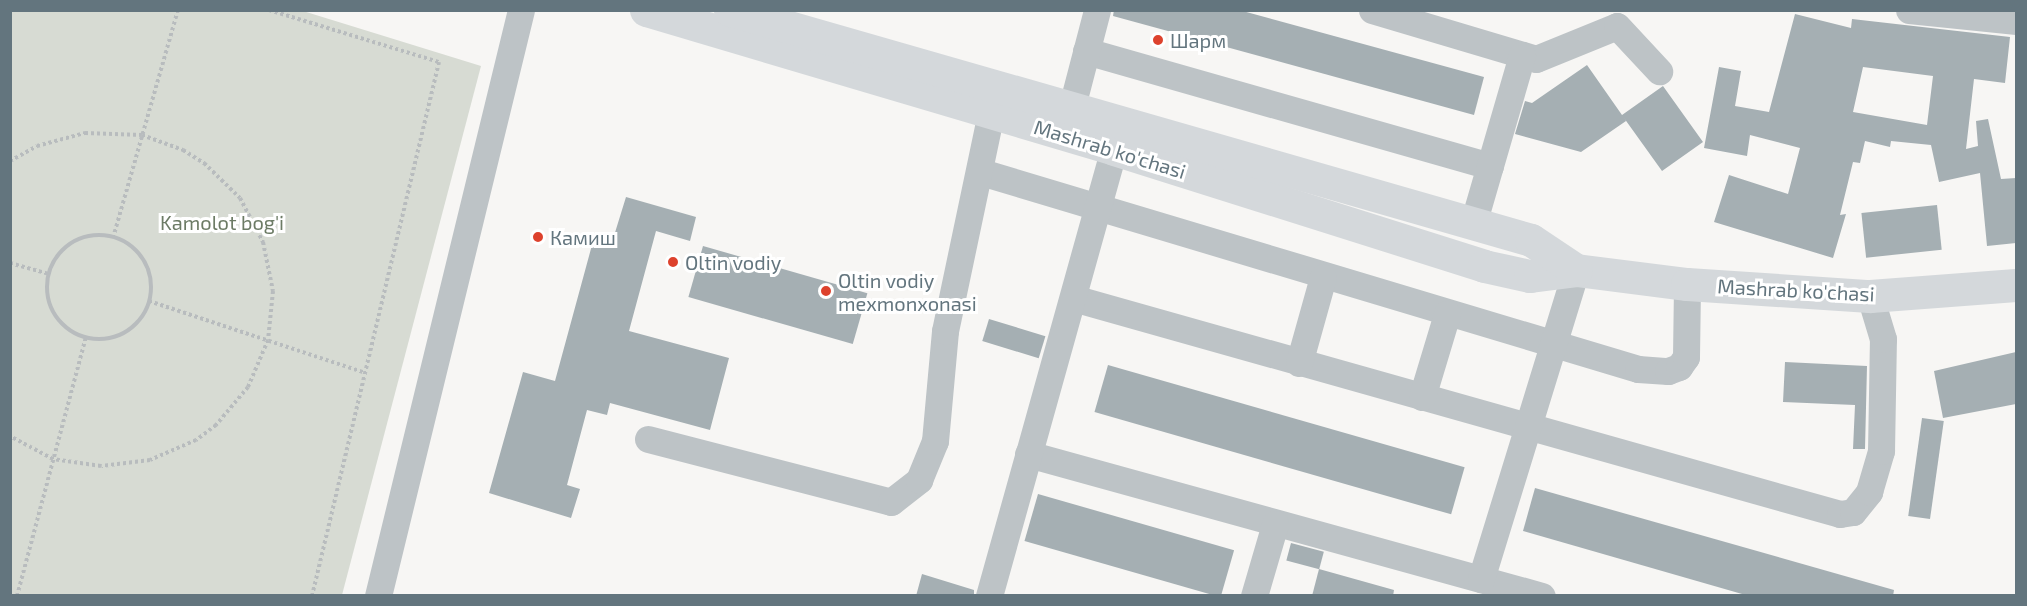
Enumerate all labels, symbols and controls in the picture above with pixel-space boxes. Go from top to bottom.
place label: Шарм [1170,28,1226,52]
marker: Шарм [1151,33,1165,47]
street label: Mashrab ko'chasi [1031,115,1189,183]
park label: Kamolot bog'i [160,210,284,234]
place label: Камиш [550,225,616,249]
marker: Камиш [531,230,545,244]
place label: Oltin vodiy [685,250,782,274]
marker: Oltin vodiy [666,255,680,269]
place label: Oltin vodiy mexmonxonasi [838,268,977,315]
street label: Mashrab ko'chasi [1717,274,1875,306]
marker: Oltin vodiy mexmonxonasi [819,284,833,298]

